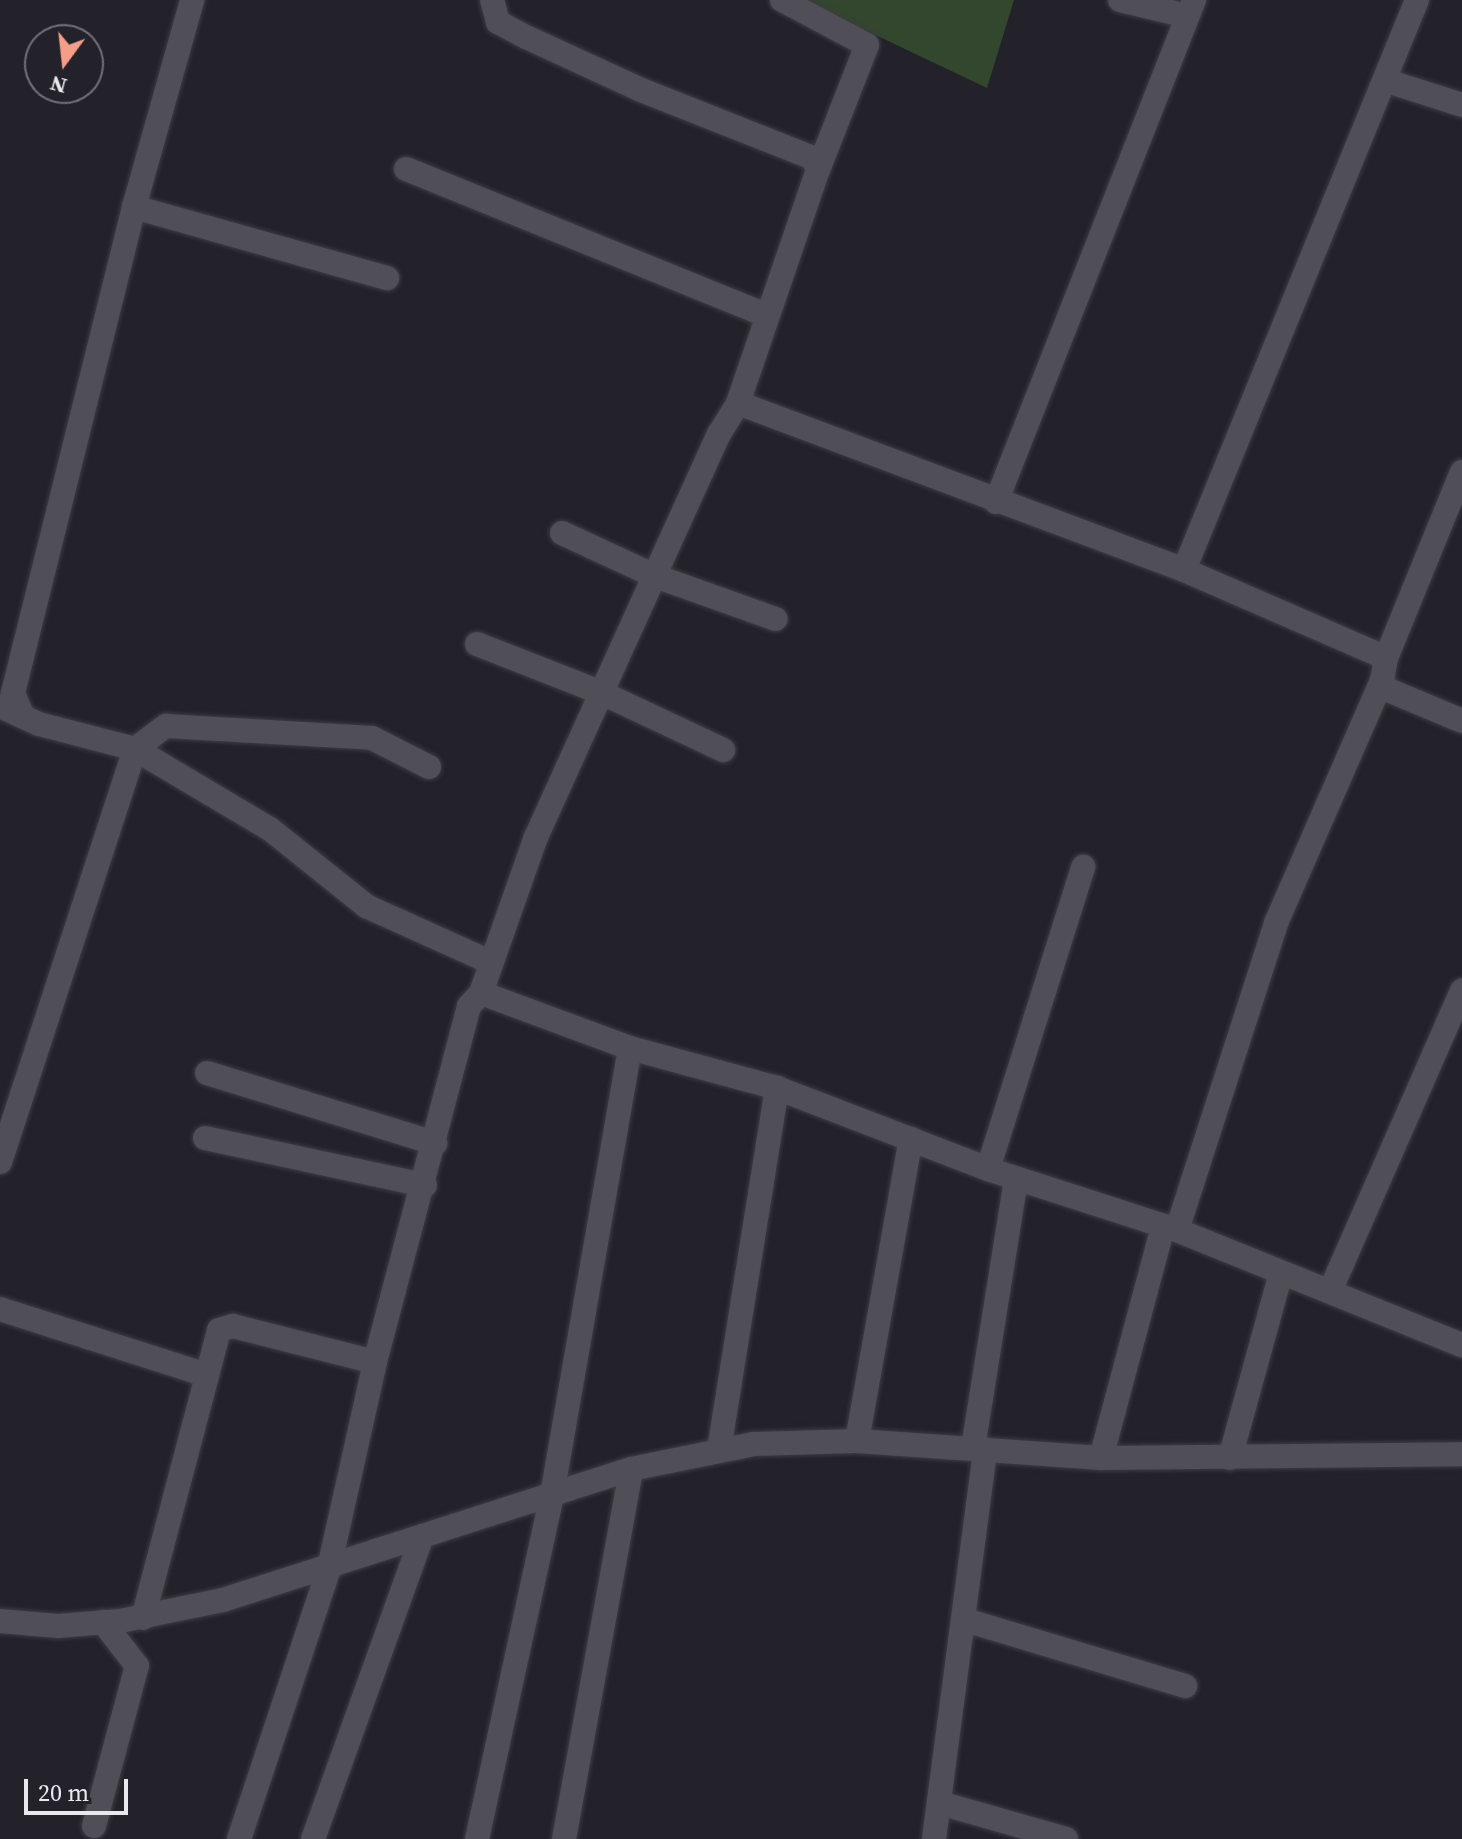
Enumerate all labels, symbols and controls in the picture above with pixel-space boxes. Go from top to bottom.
north arrow [24,24,104,104]
text: N [47,69,70,102]
scale bar [28,1763,132,1813]
text: 20 m [38,1776,89,1809]

